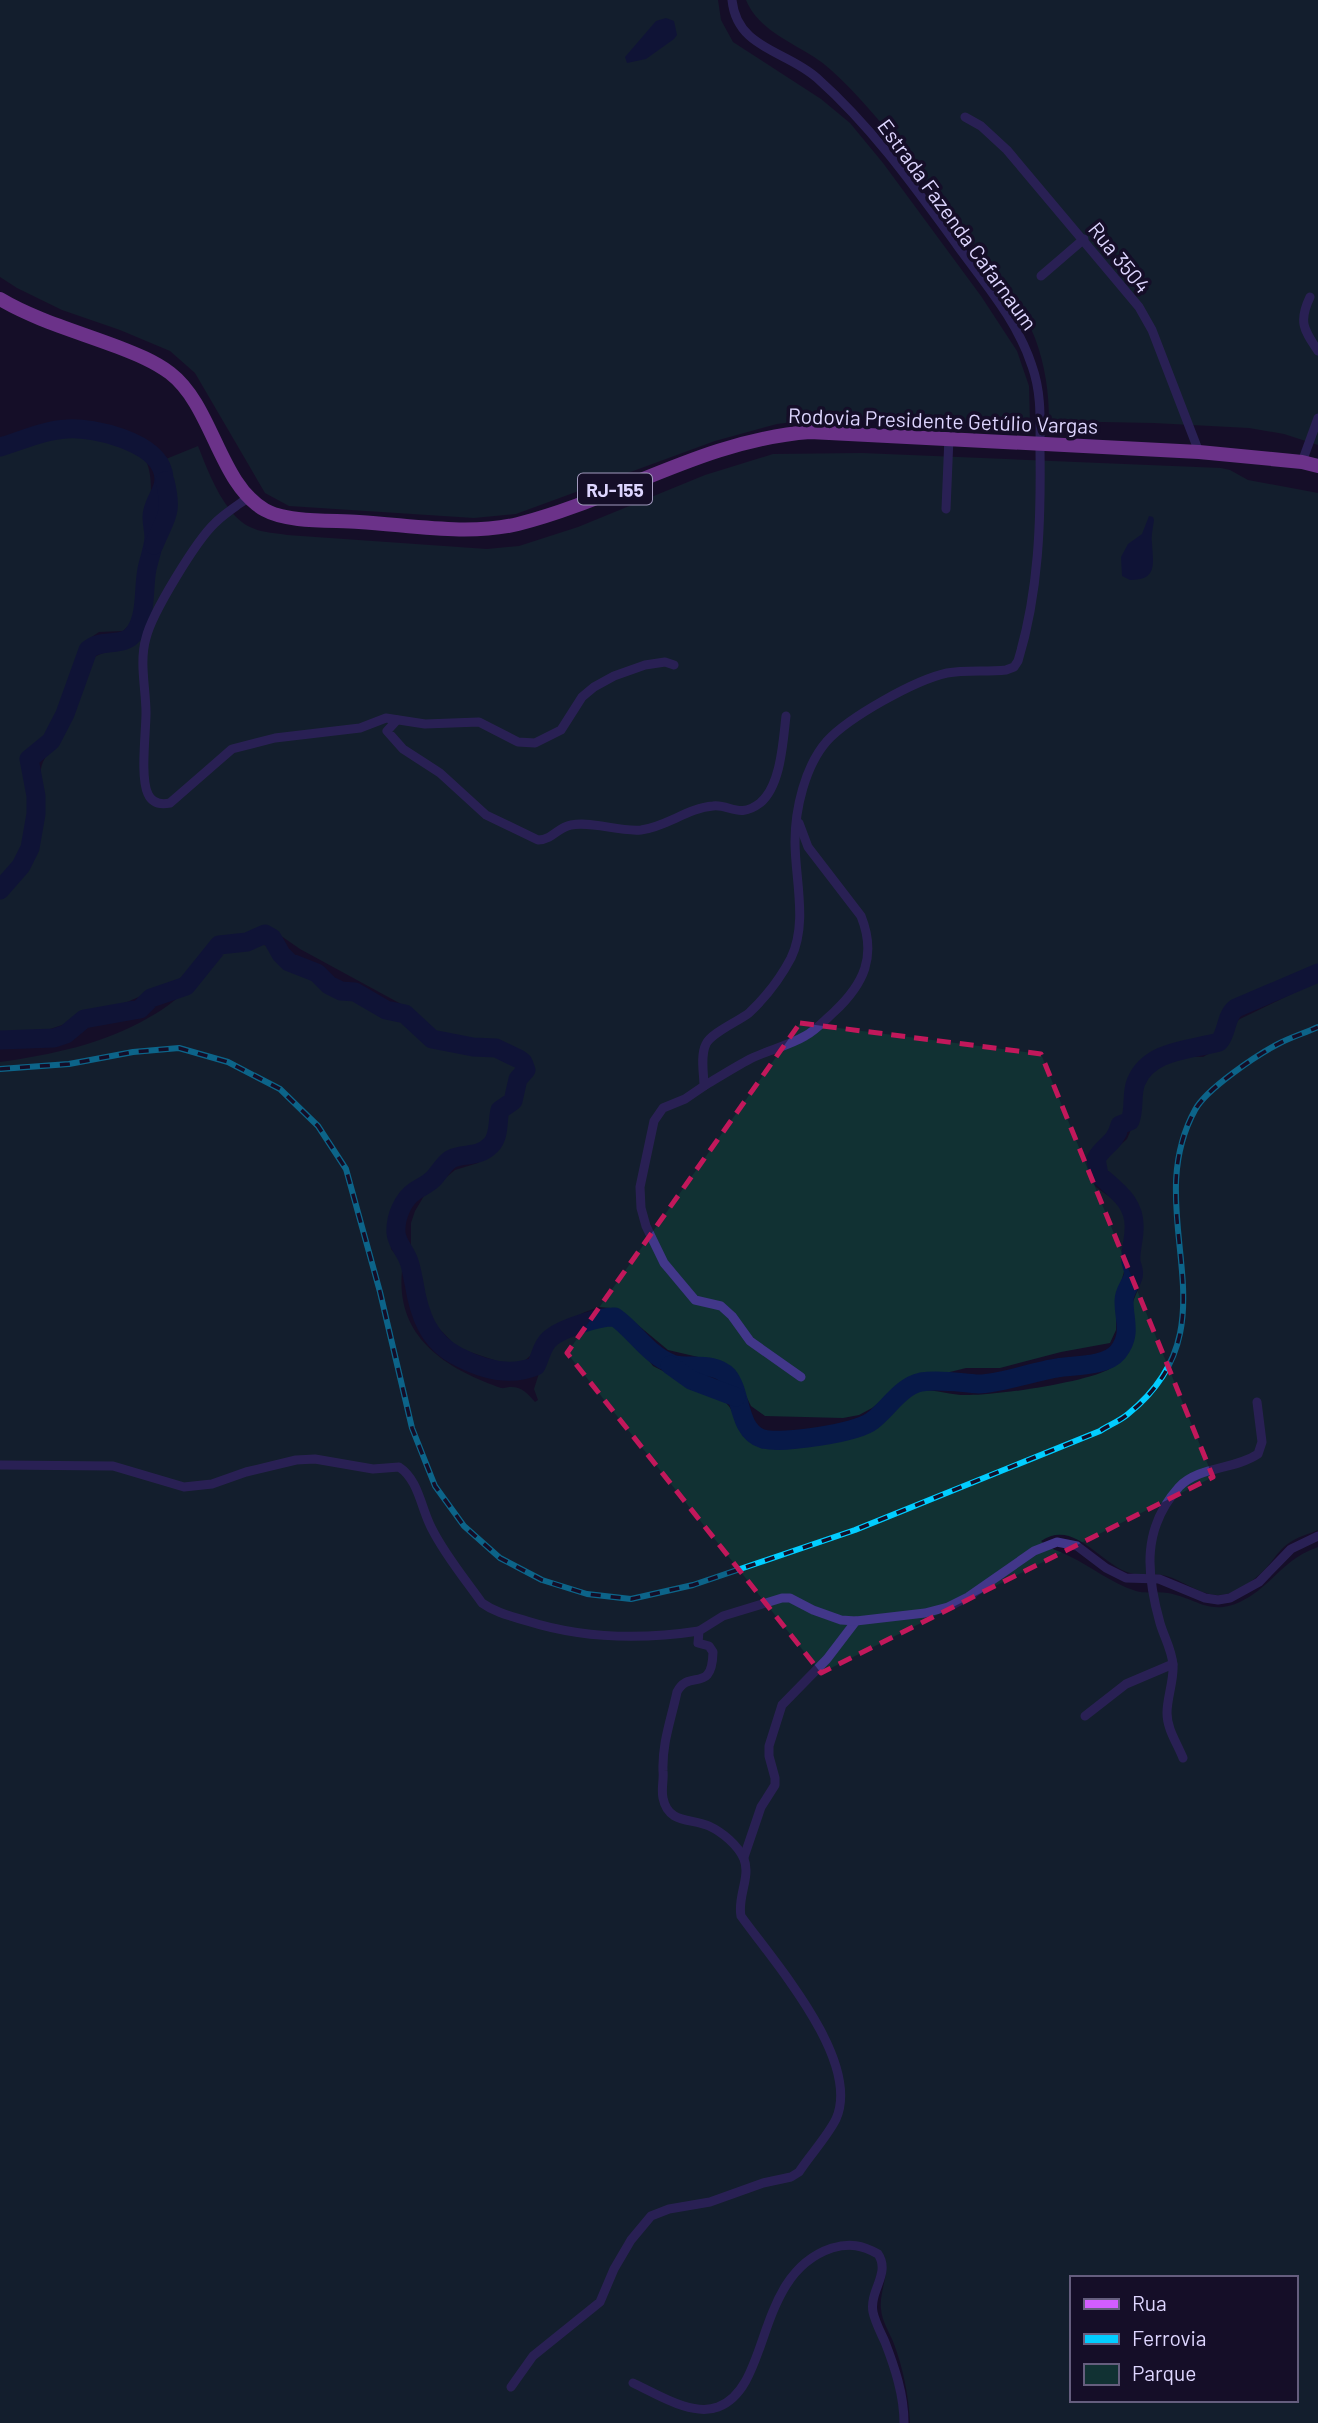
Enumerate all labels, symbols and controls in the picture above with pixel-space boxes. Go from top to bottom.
street label: Estrada Fazenda Cafarnaum [873,114,1043,334]
street label: Rua 3504 [1084,216,1156,298]
street label: Rodovia Presidente Getúlio Vargas [787,402,1099,438]
road number: RJ-155 [578,474,652,504]
legend [1070,2276,1297,2402]
text: Rua [1132,2290,1167,2315]
text: Ferrovia [1132,2325,1207,2350]
text: Parque [1132,2360,1197,2385]

